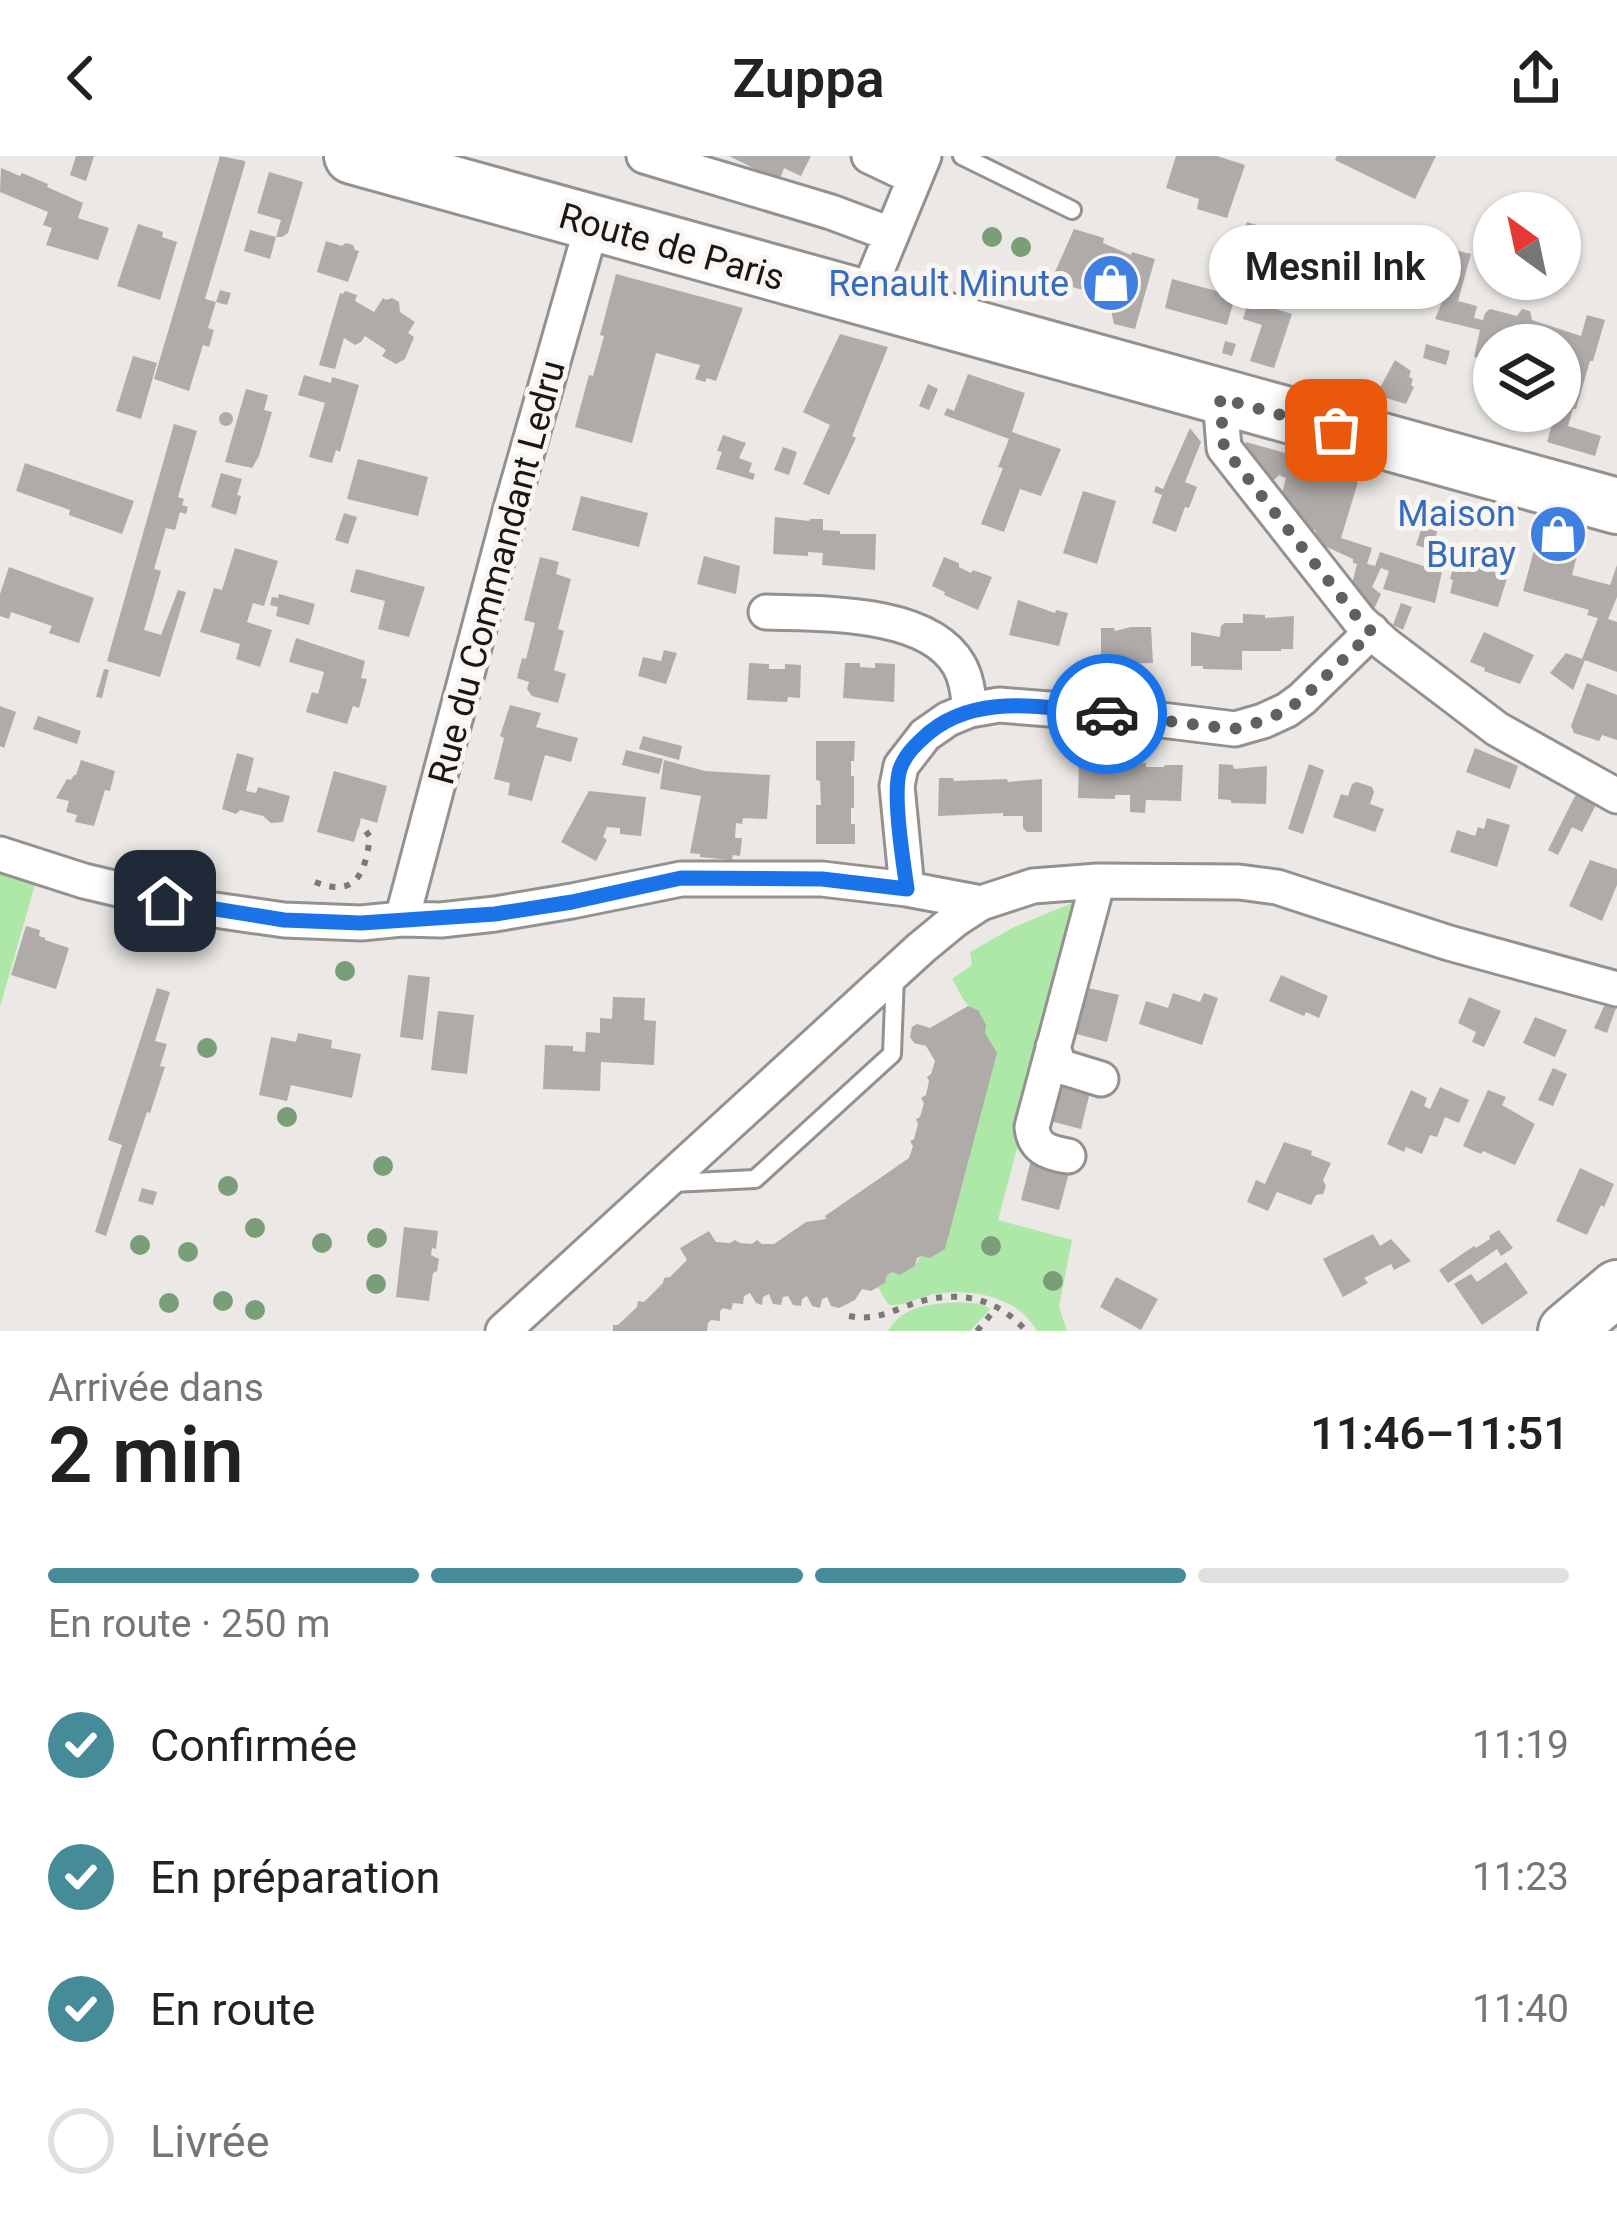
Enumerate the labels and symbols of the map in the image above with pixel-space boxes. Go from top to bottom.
north arrow [1473,192,1581,300]
street label: Route de Paris [554,195,789,299]
callout: Mesnil Ink [1210,226,1462,310]
shop icon: Renault Minute [1080,252,1142,314]
place label: Renault Minute [828,263,1069,305]
street label: Rue du Commandant Ledru [420,356,574,789]
pin [1285,379,1387,481]
place label: Maison Buray [1397,493,1516,576]
shop icon: Maison Buray [1527,503,1589,565]
courier [1047,654,1167,774]
pin [114,850,216,952]

